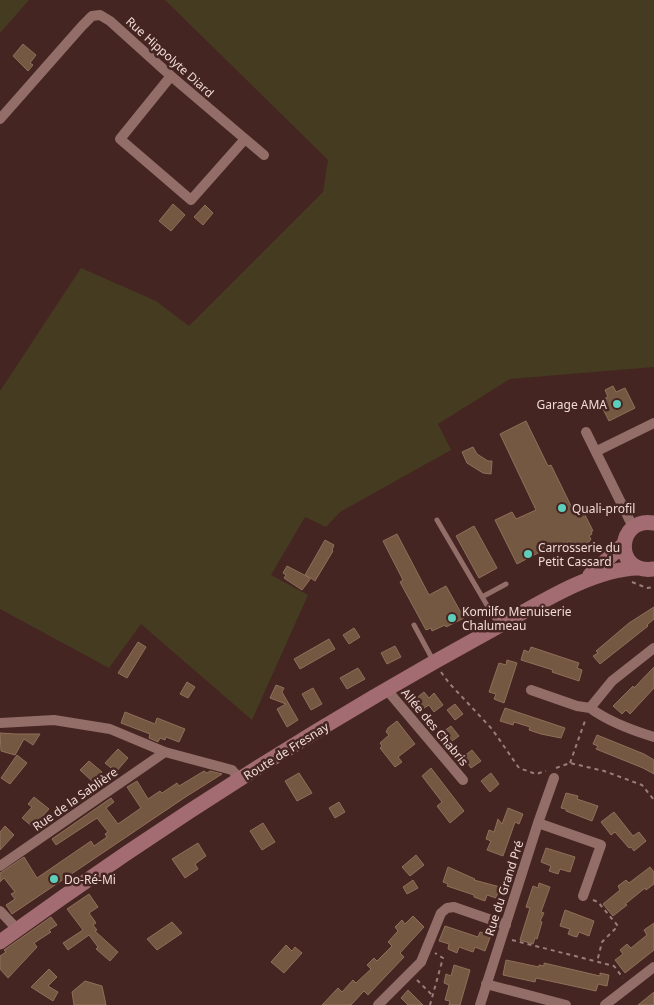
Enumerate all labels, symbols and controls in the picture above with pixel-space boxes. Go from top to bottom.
street label: Rue Hippolyte Diard [122,13,218,101]
place label: Garage AMA [537,396,607,413]
marker: Garage AMA [611,398,623,410]
place label: Quali-profil [572,500,635,517]
marker: Quali-profil [556,502,568,514]
place label: Carrosserie du Petit Cassard [538,539,620,570]
marker: Carrosserie du Petit Cassard [522,548,534,560]
place label: Komilfo Menuiserie Chalumeau [462,603,572,634]
marker: Komilfo Menuiserie Chalumeau [446,612,458,624]
street label: Allée des Chabris [397,685,473,770]
street label: Route de Fresnay [240,718,333,784]
street label: Rue de la Sablière [29,763,121,835]
street label: Rue du Grand Pré [481,838,528,938]
place label: Do-Ré-Mi [64,871,116,888]
marker: Do-Ré-Mi [48,873,60,885]

